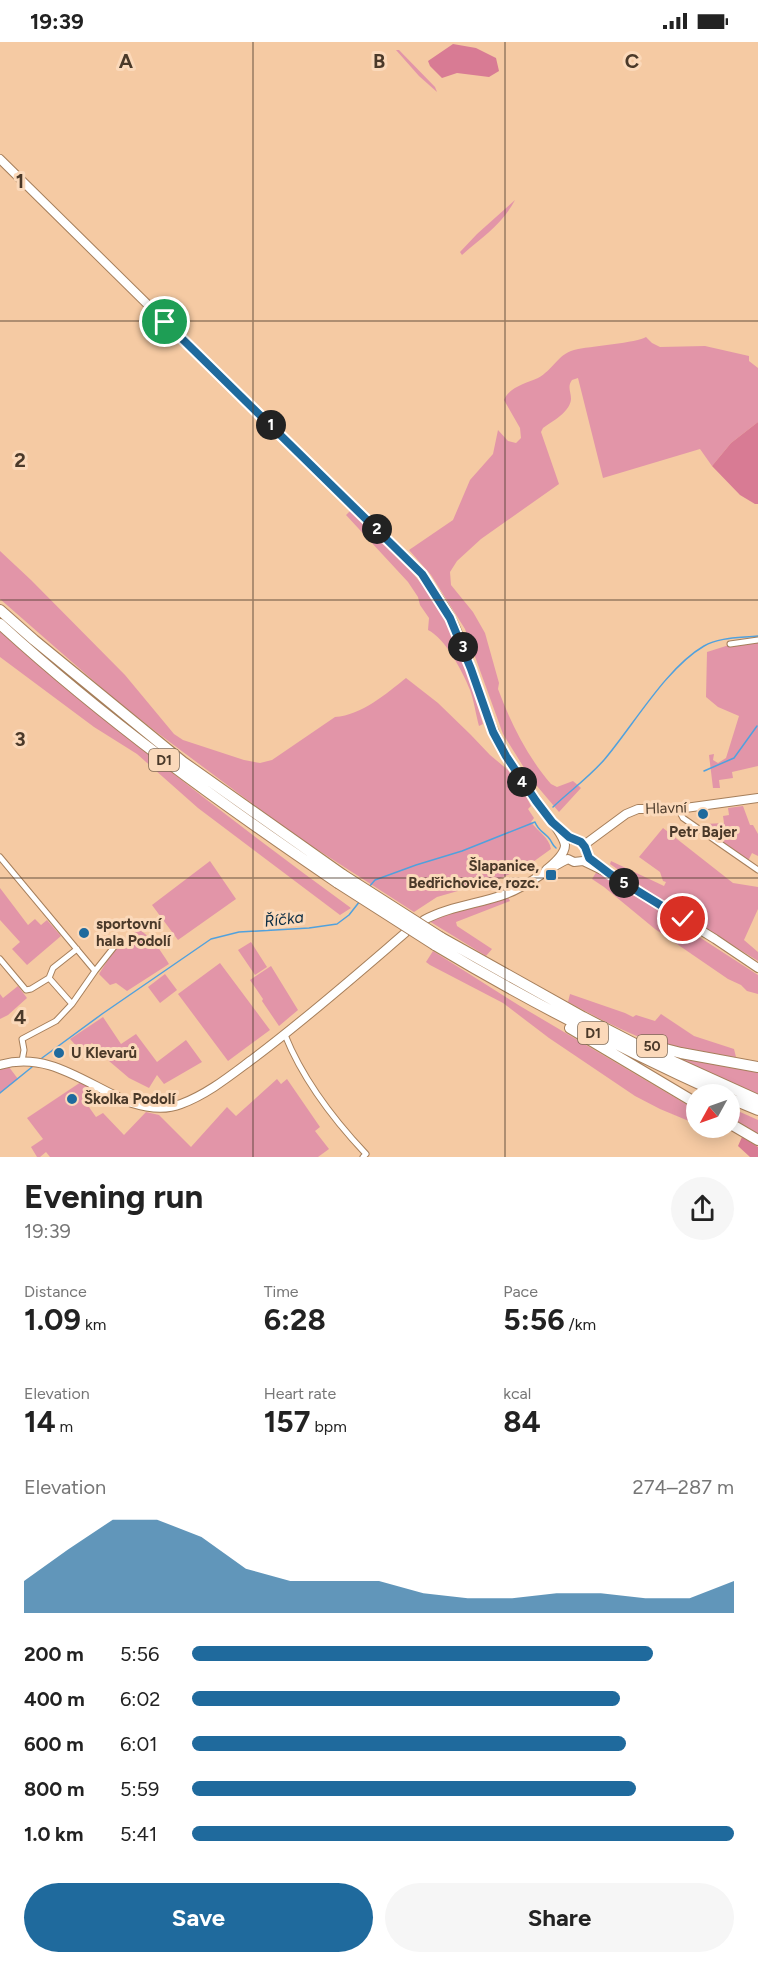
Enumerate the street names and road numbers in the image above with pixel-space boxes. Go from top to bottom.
road number: D1 [149,749,179,771]
street label: Hlavní [645,798,689,818]
road number: D1 [578,1022,608,1044]
road number: 50 [637,1035,667,1057]

